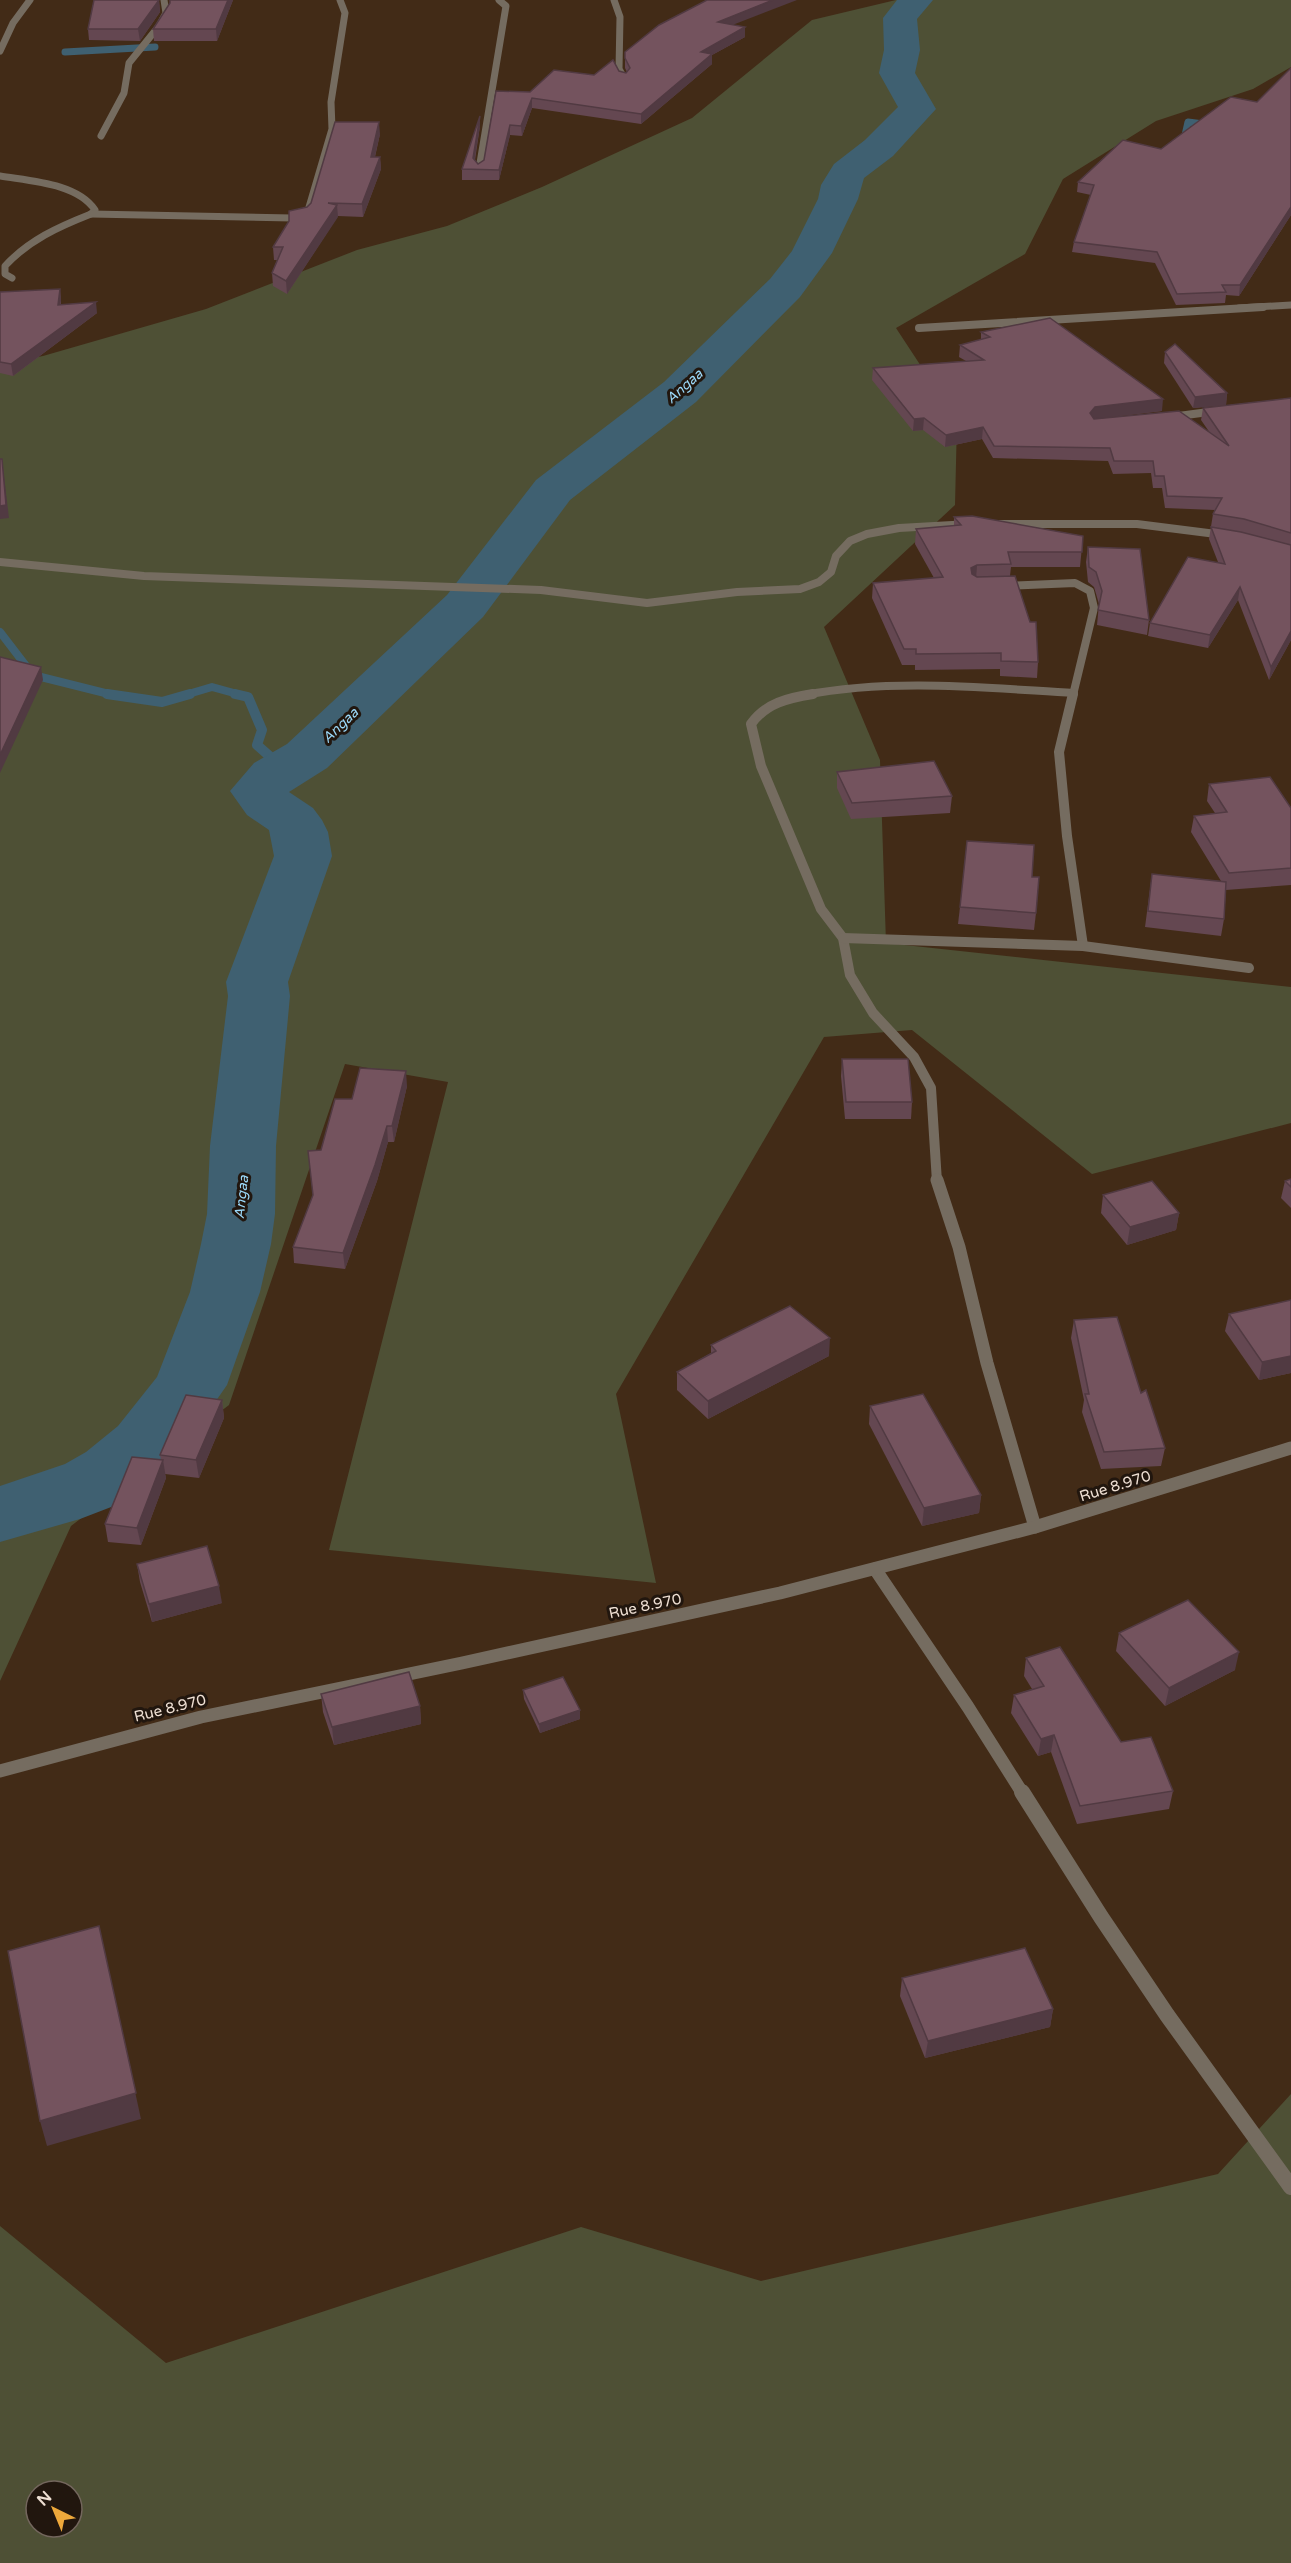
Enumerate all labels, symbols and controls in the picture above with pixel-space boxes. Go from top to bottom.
water label: Angaa [662,365,707,407]
water label: Angaa [319,703,363,747]
water label: Angaa [231,1173,252,1220]
street label: Rue 8.970 [1077,1467,1153,1505]
street label: Rue 8.970 [607,1590,683,1622]
street label: Rue 8.970 [132,1690,208,1726]
north arrow [24,2479,84,2539]
text: N [33,2487,56,2510]

